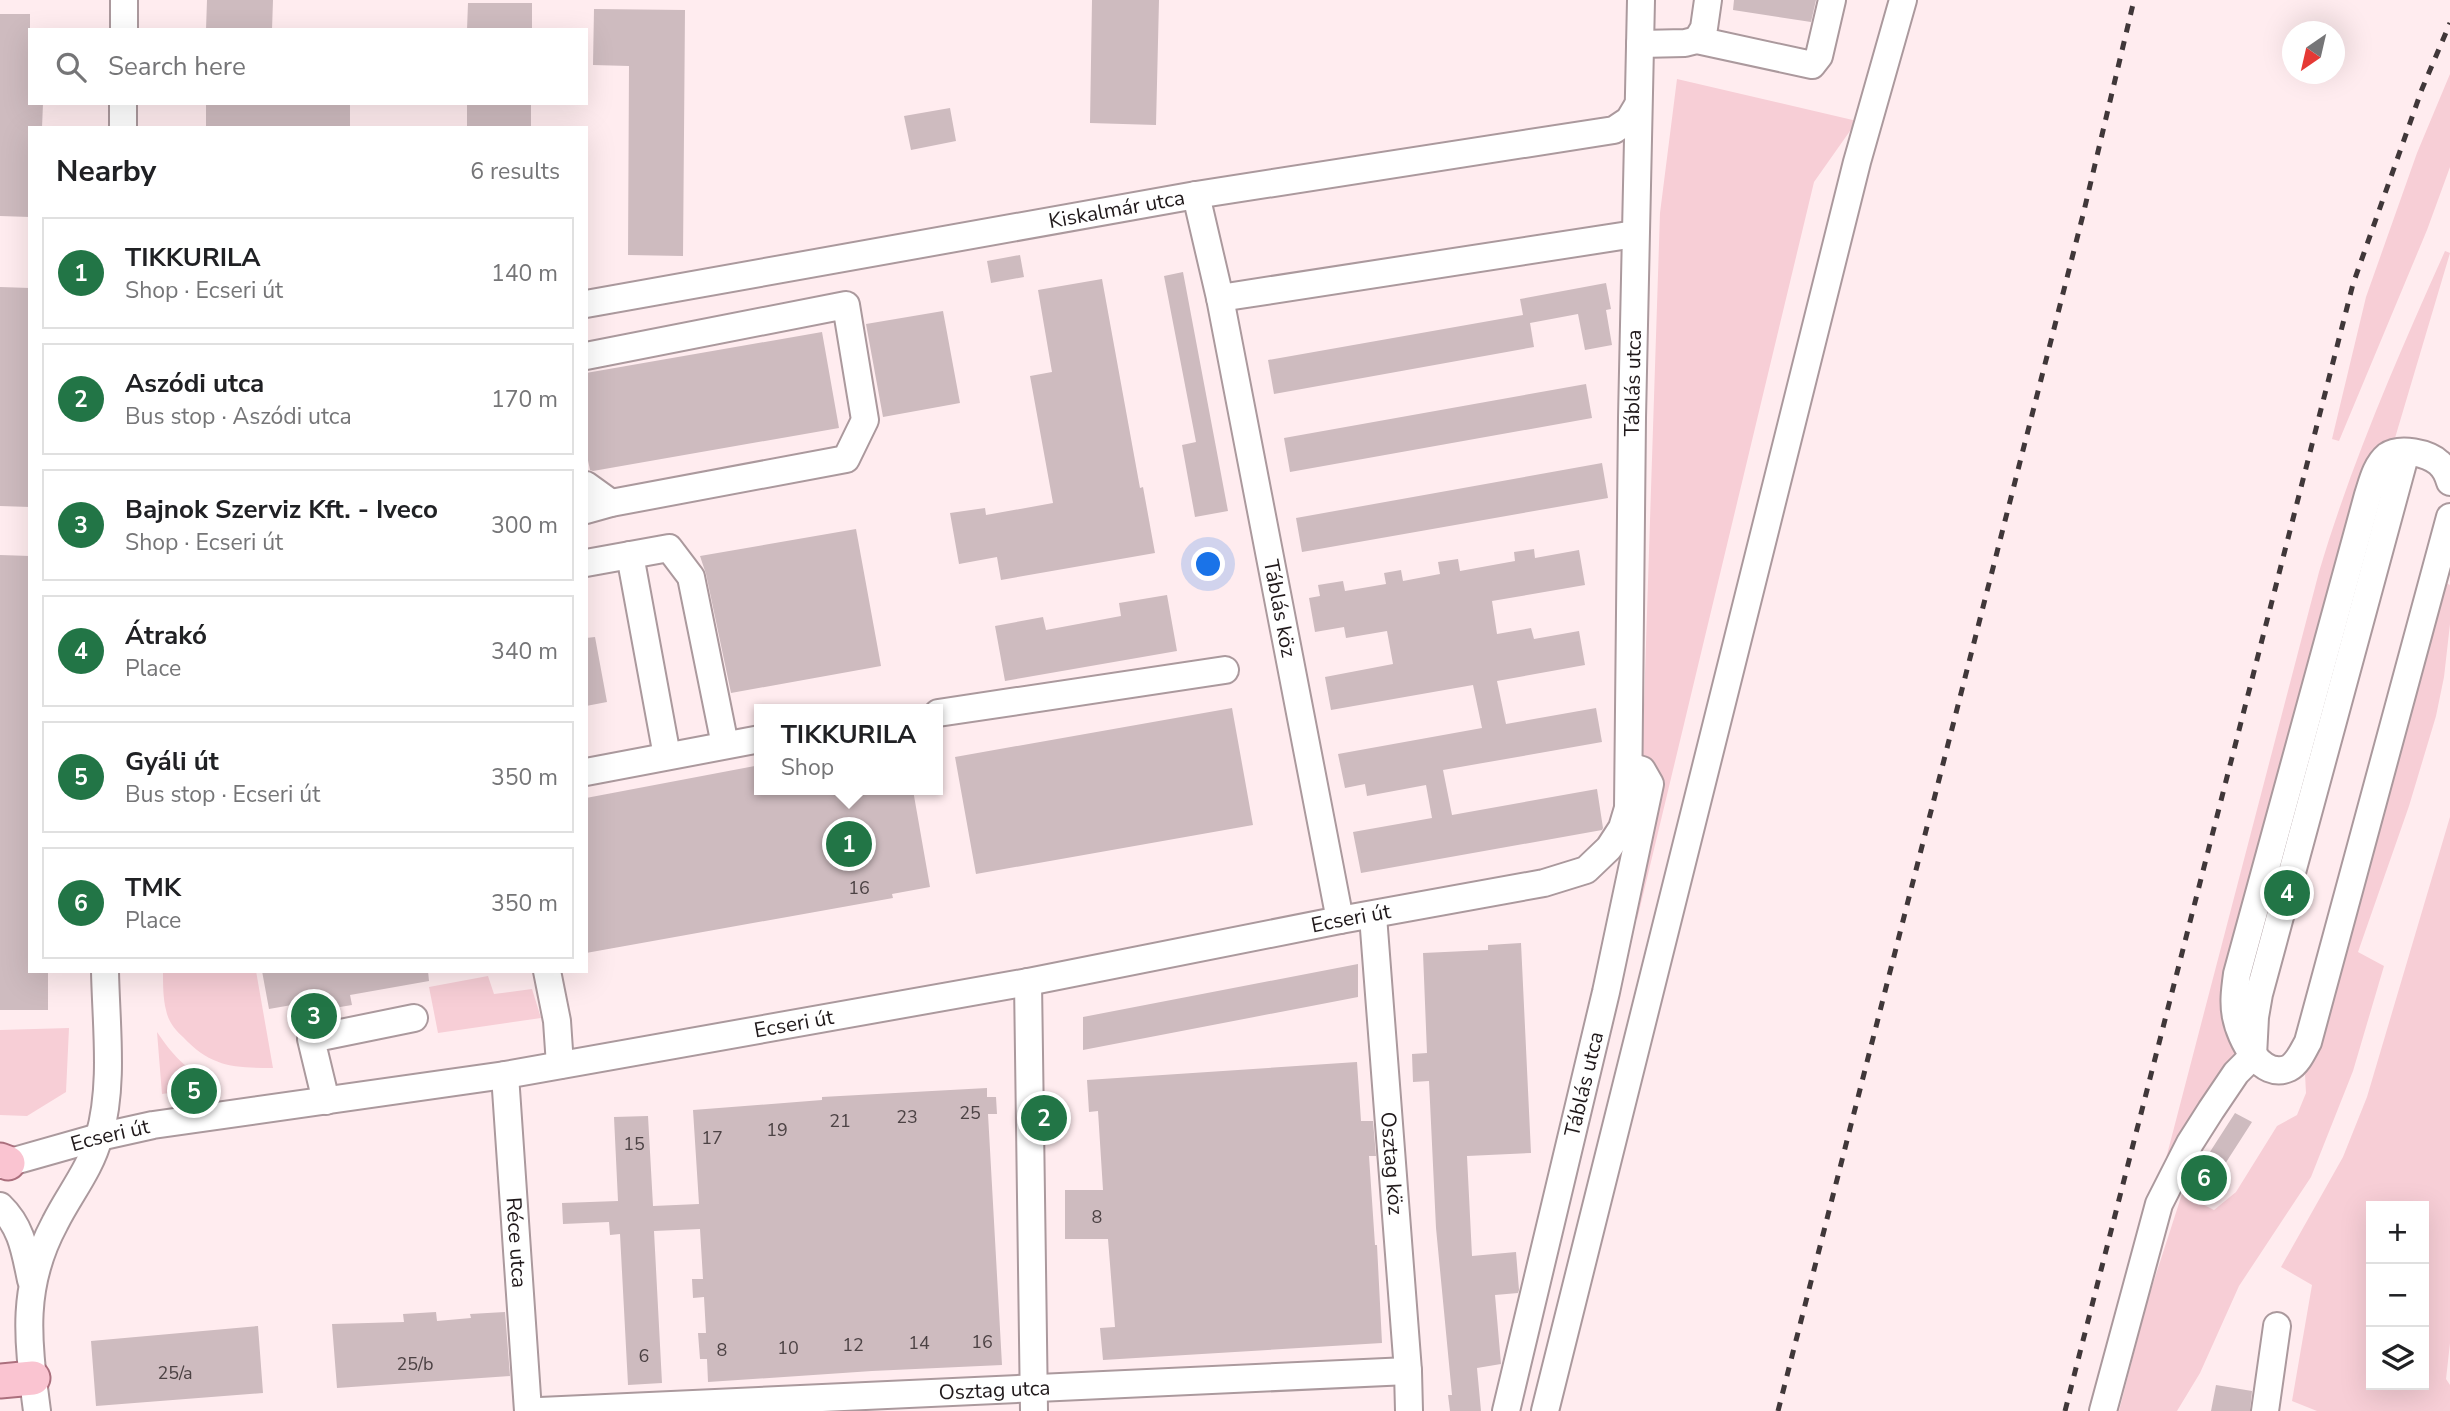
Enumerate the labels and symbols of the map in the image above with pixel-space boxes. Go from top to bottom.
north arrow [2282,21,2345,84]
street label: Kiskalmár utca [1046,183,1187,235]
street label: Táblás utca [1618,329,1648,437]
your location [1191,547,1225,581]
street label: Táblás köz [1257,557,1303,660]
pin: 1 [826,818,872,870]
pin: 4 [2264,867,2310,919]
house number: 16 [848,876,870,900]
street label: Ecseri út [1309,897,1393,939]
pin: 3 [291,990,337,1042]
street label: Ecseri út [752,1003,836,1044]
street label: Táblás utca [1558,1029,1610,1140]
pin: 5 [171,1065,217,1117]
pin: 2 [1021,1092,1067,1144]
house number: 25 [959,1101,981,1125]
house number: 23 [896,1105,918,1129]
house number: 21 [829,1109,851,1133]
street label: Osztag köz [1374,1111,1410,1216]
street label: Ecseri út [67,1112,153,1158]
house number: 19 [766,1118,788,1142]
house number: 17 [701,1126,723,1150]
house number: 15 [623,1132,645,1156]
pin: 6 [2181,1152,2227,1204]
street label: Réce utca [499,1196,534,1289]
house number: 8 [1092,1205,1102,1229]
house number: 16 [971,1330,993,1354]
house number: 14 [908,1331,930,1355]
house number: 12 [842,1333,864,1357]
house number: 10 [777,1336,799,1360]
house number: 8 [717,1338,727,1362]
house number: 6 [639,1344,649,1368]
house number: 25/b [396,1352,434,1376]
house number: 25/a [157,1361,193,1385]
street label: Osztag utca [938,1373,1051,1407]

